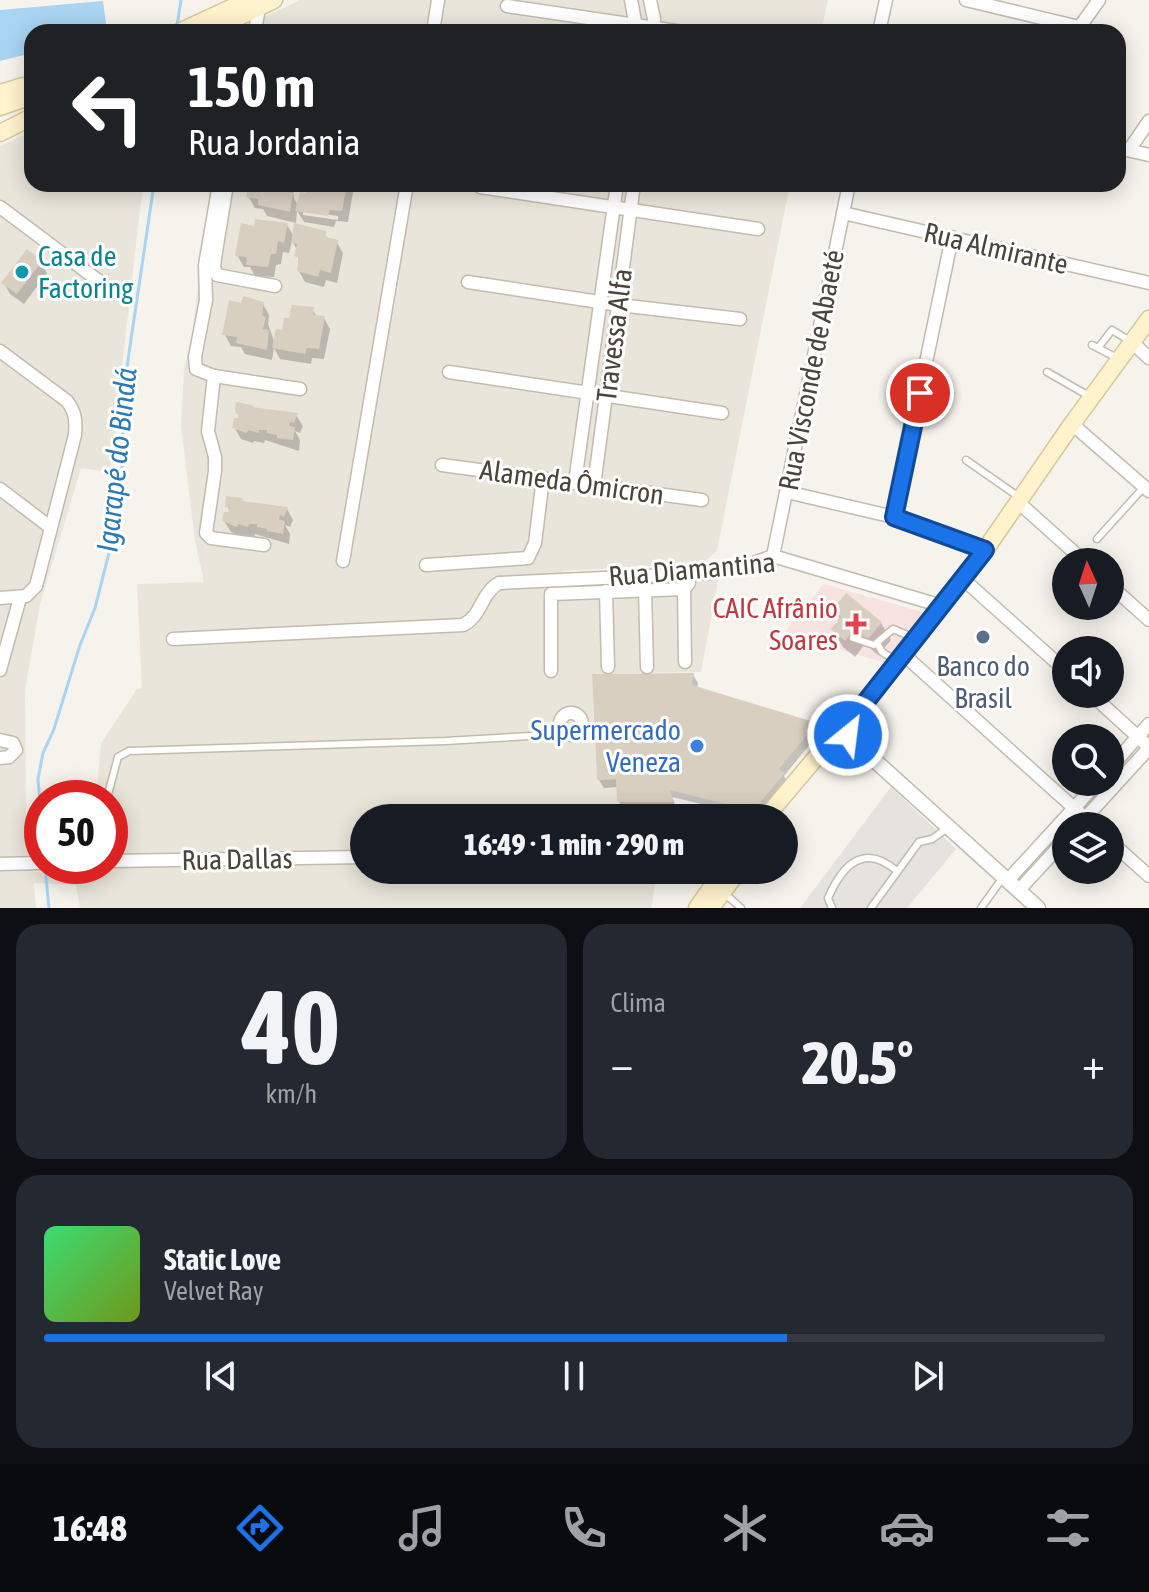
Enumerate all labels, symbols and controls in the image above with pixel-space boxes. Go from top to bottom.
text: 150 m [188,55,315,119]
icon: left [56,56,160,160]
text: Rua Jordania [188,121,360,163]
street label: Rua Almirante [921,216,1071,280]
place label: Casa de Factoring [38,240,133,304]
street label: Rua Visconde de Abaeté [772,247,850,493]
marker: Casa de Factoring [13,263,31,281]
street label: Travessa Alfa [590,267,638,403]
pin [886,359,954,427]
water label: Igarapé do Bindá [89,366,143,554]
icon: arrive [898,371,942,415]
street label: Alameda Ômicron [478,453,666,511]
street label: Rua Diamantina [607,546,777,592]
north arrow [1052,548,1124,620]
map controls [1052,548,1124,884]
place label: CAIC Afrânio Soares [713,592,838,656]
marker: CAIC Afrânio Soares [845,613,867,635]
marker: Banco do Brasil [974,628,992,646]
button: sound [1052,636,1124,708]
place label: Banco do Brasil [936,650,1030,714]
position arrow [806,693,890,777]
place label: Supermercado Veneza [531,714,681,778]
button: search [1052,724,1124,796]
marker: Supermercado Veneza [688,737,706,755]
speed limit sign: 50 [24,780,128,884]
button: layers [1052,812,1124,884]
text: 16:49 · 1 min · 290 m [464,827,684,861]
street label: Rua Dallas [181,842,293,876]
text: 40 [242,967,340,1086]
text: Clima [611,988,666,1018]
text: 20.5° [802,1028,914,1097]
text: − [611,1038,633,1088]
text: + [1082,1038,1105,1088]
text: km/h [265,1079,317,1109]
text: Static Love [164,1242,281,1276]
text: Velvet Ray [164,1276,264,1306]
icon: previous [199,1354,243,1398]
icon: pause [552,1354,596,1398]
icon: next [906,1354,950,1398]
icon: directions [232,1500,288,1556]
icon: music [394,1500,450,1556]
icon: phone [556,1500,612,1556]
icon: climate [717,1500,773,1556]
icon: car [879,1500,935,1556]
icon: filters [1040,1500,1096,1556]
text: 16:48 [53,1507,127,1549]

